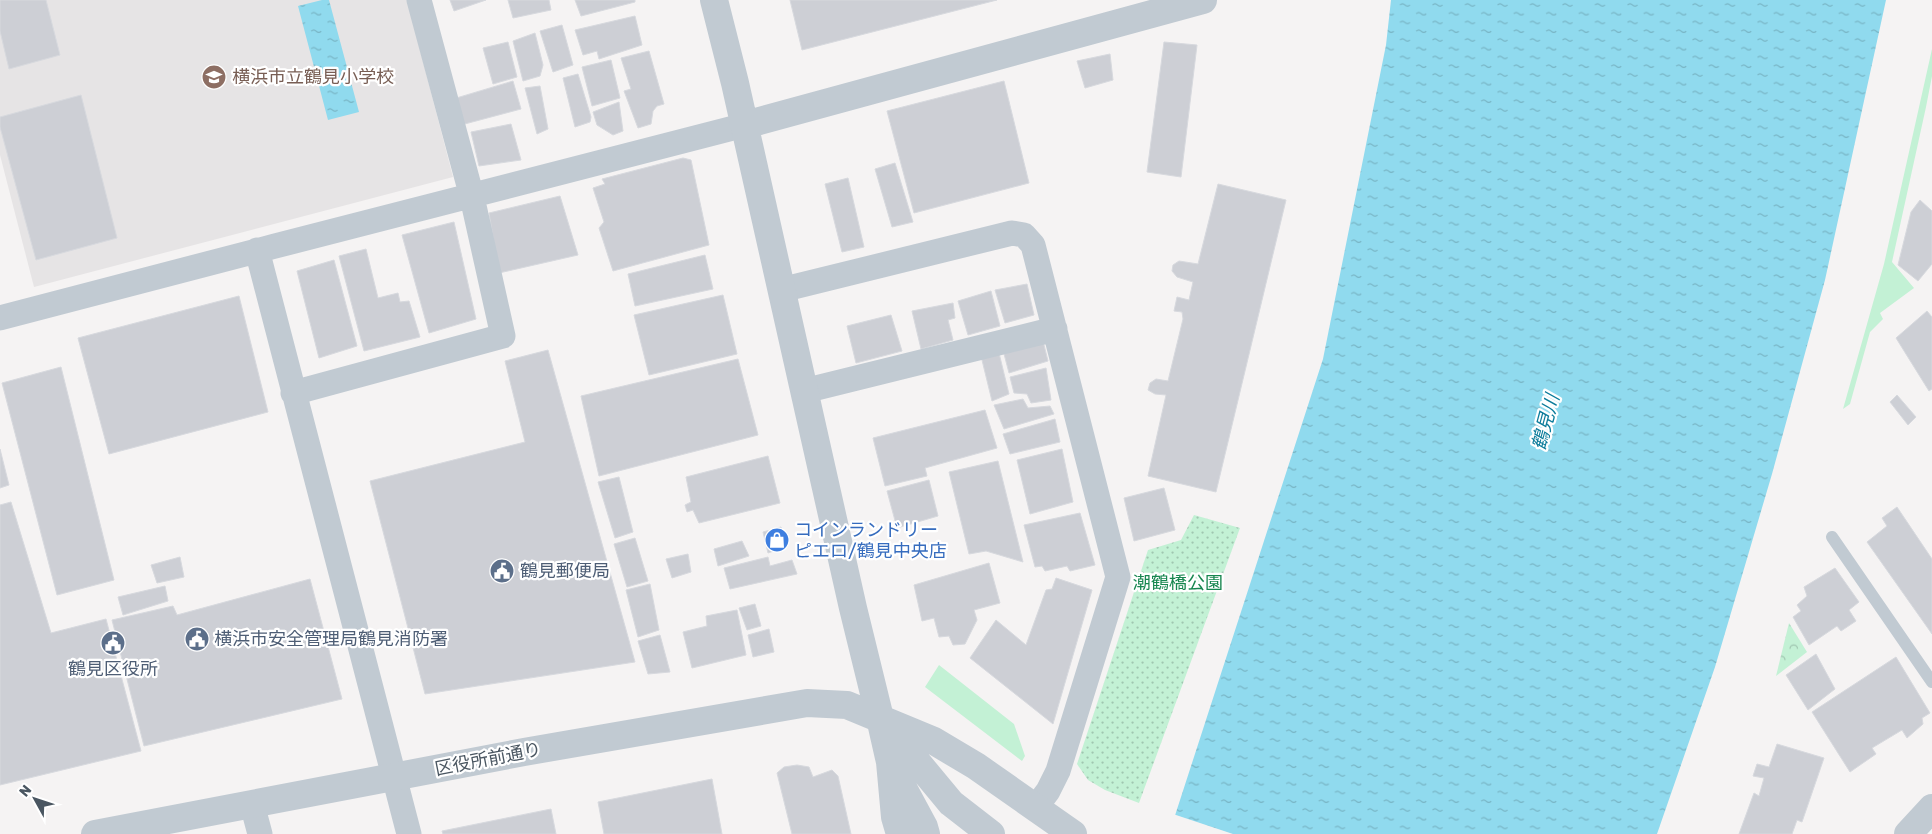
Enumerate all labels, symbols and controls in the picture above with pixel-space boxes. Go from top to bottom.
school or university icon: 横浜市立鶴見小学校 [201,64,227,90]
place label: 横浜市立鶴見小学校 [232,66,394,88]
water label: 鶴見川 [1527,390,1564,453]
place label: コインランドリー ピエロ/鶴見中央店 [794,519,947,562]
shop icon: コインランドリー ピエロ/鶴見中央店 [764,527,790,553]
public building icon: 鶴見郵便局 [489,558,515,584]
place label: 鶴見郵便局 [520,560,610,582]
park label: 潮鶴橋公園 [1133,572,1223,594]
public building icon: 横浜市安全管理局鶴見消防署 [184,626,210,652]
place label: 横浜市安全管理局鶴見消防署 [214,628,448,650]
public building icon: 鶴見区役所 [100,630,126,656]
place label: 鶴見区役所 [68,658,158,680]
street label: 区役所前通り [433,738,543,780]
north arrow [10,774,60,824]
text: N [16,782,35,800]

